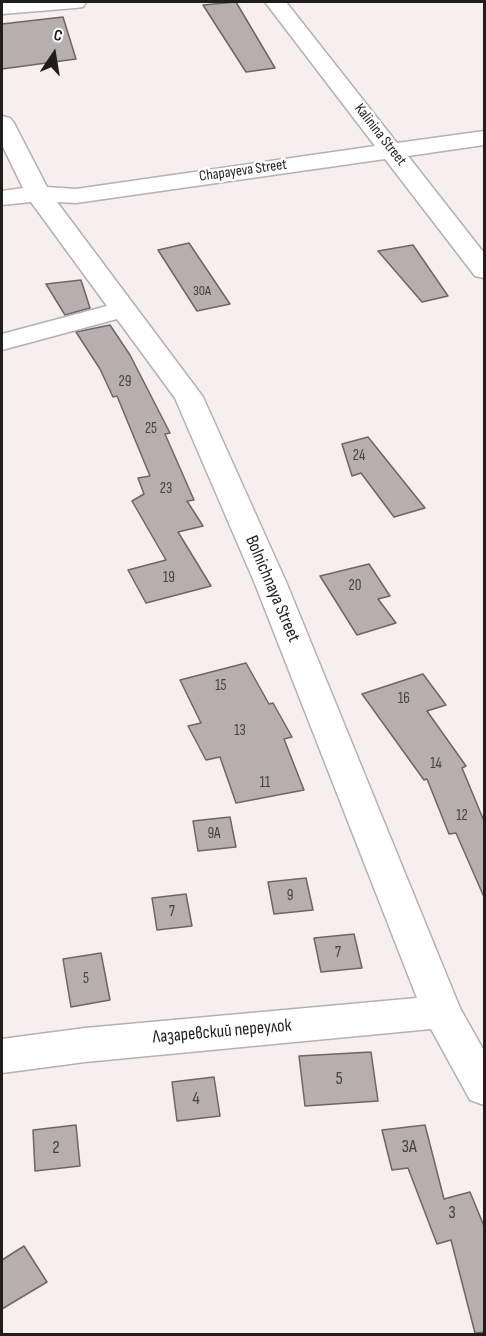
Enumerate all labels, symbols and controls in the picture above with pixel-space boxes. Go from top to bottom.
north arrow [24,24,84,84]
text: С [52,26,64,46]
street label: Kalinina Street [350,100,410,170]
street label: Chapayeva Street [198,156,288,186]
house number: 30А [193,283,211,299]
house number: 29 [119,373,131,391]
house number: 25 [145,420,157,438]
house number: 24 [353,447,365,465]
house number: 23 [160,480,172,498]
street label: Bolnichnaya Street [240,532,304,646]
house number: 19 [163,569,175,587]
house number: 20 [349,577,361,595]
house number: 15 [215,677,227,695]
house number: 16 [398,690,410,708]
house number: 13 [234,722,246,740]
house number: 14 [430,755,442,773]
house number: 11 [260,774,270,792]
house number: 12 [456,807,468,825]
house number: 9А [207,825,221,843]
house number: 9 [287,887,293,905]
house number: 7 [169,903,175,921]
house number: 7 [335,944,341,962]
house number: 5 [83,970,89,988]
street label: Лазаревский переулок [152,1015,292,1049]
house number: 5 [335,1068,343,1090]
house number: 4 [192,1088,200,1110]
house number: 3А [401,1136,417,1158]
house number: 2 [52,1137,60,1159]
house number: 3 [448,1202,456,1224]

